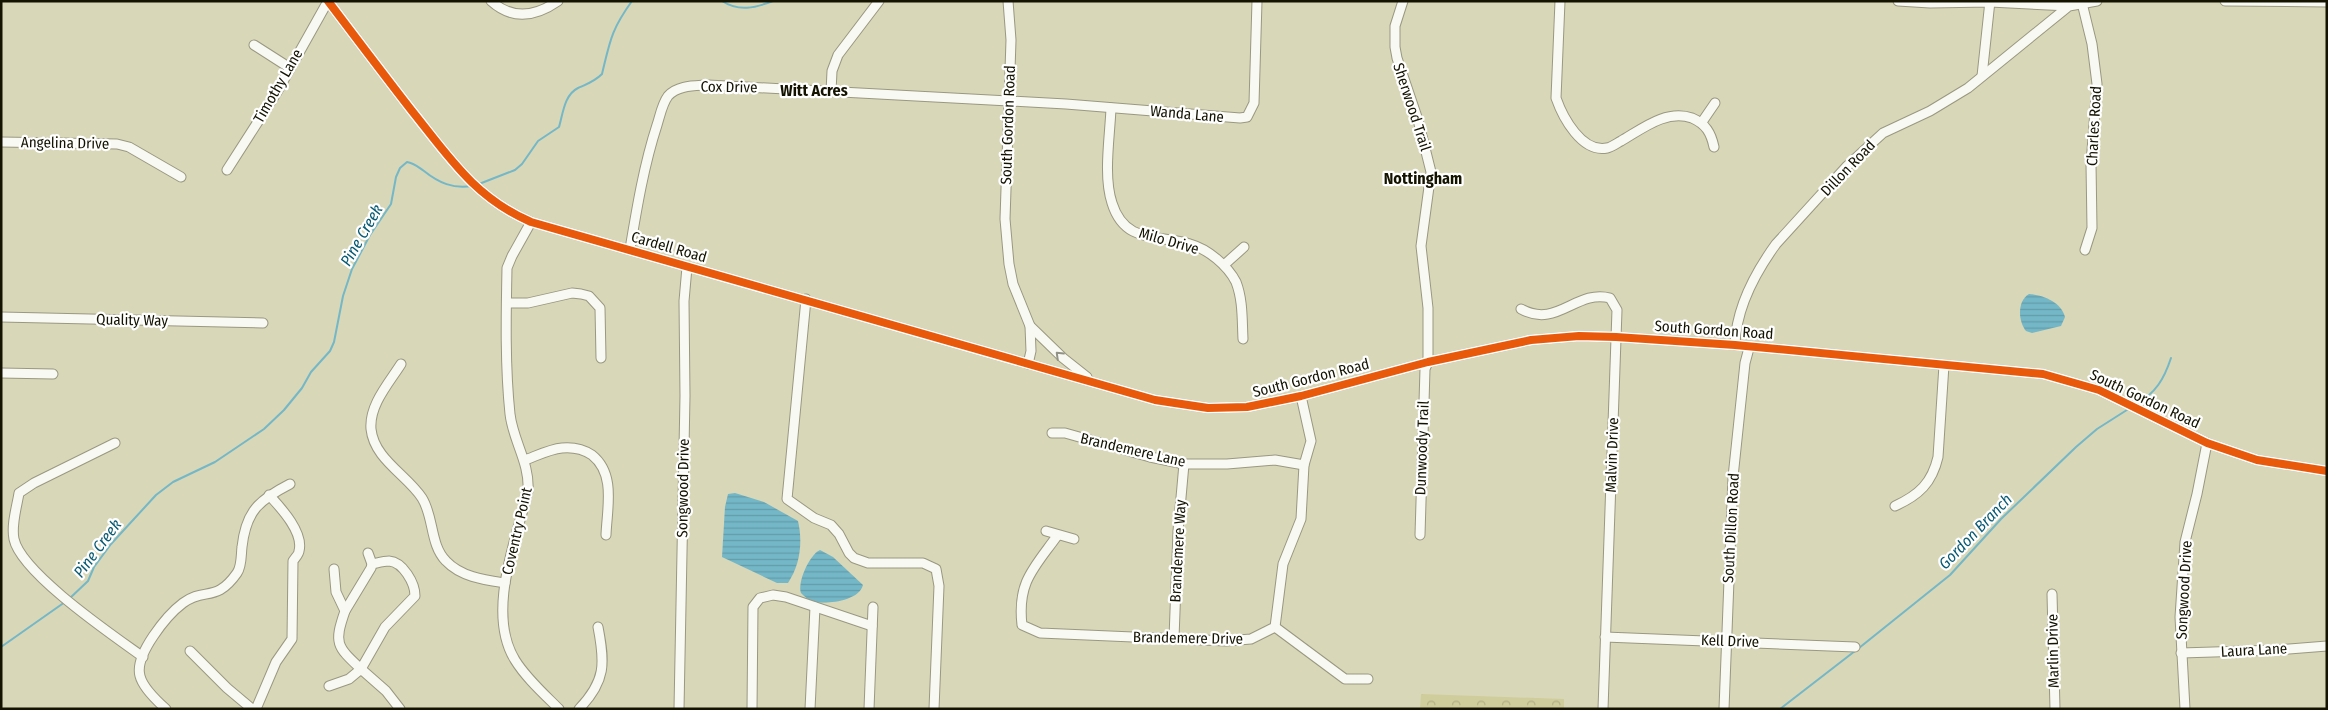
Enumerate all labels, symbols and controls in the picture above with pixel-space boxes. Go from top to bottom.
street label: Timothy Lane [250,46,306,126]
street label: Sherwood Trail [1389,61,1435,153]
street label: South Gordon Road [997,65,1019,185]
street label: Cox Drive [700,78,758,96]
district label: Witt Acres [780,81,848,100]
street label: Charles Road [2083,85,2105,167]
street label: Wanda Lane [1149,102,1225,126]
street label: Angelina Drive [21,133,109,153]
street label: Dillon Road [1817,136,1879,200]
district label: Nottingham [1384,169,1462,188]
water label: Pine Creek [336,201,387,269]
street label: Milo Drive [1137,224,1201,258]
street label: Cardell Road [629,228,709,266]
street label: Quality Way [96,310,168,330]
street label: South Gordon Road [1654,317,1774,343]
one-way arrow [1056,352,1065,361]
street label: South Gordon Road [1251,355,1371,401]
street label: South Gordon Road [2087,366,2203,432]
street label: Dunwoody Trail [1411,400,1433,496]
street label: Malvin Drive [1602,417,1622,493]
street label: Brandemere Lane [1079,429,1187,471]
street label: Songwood Drive [673,438,693,538]
street label: South Dillon Road [1719,472,1743,584]
street label: Coventry Point [498,485,536,577]
water label: Gordon Branch [1935,490,2016,573]
street label: Brandemere Way [1166,499,1190,603]
water label: Pine Creek [69,515,125,581]
street label: Songwood Drive [2172,540,2196,640]
street label: Marlin Drive [2043,614,2063,688]
street label: Brandemere Drive [1133,628,1243,648]
street label: Kell Drive [1701,631,1759,651]
street label: Laura Lane [2220,639,2288,661]

